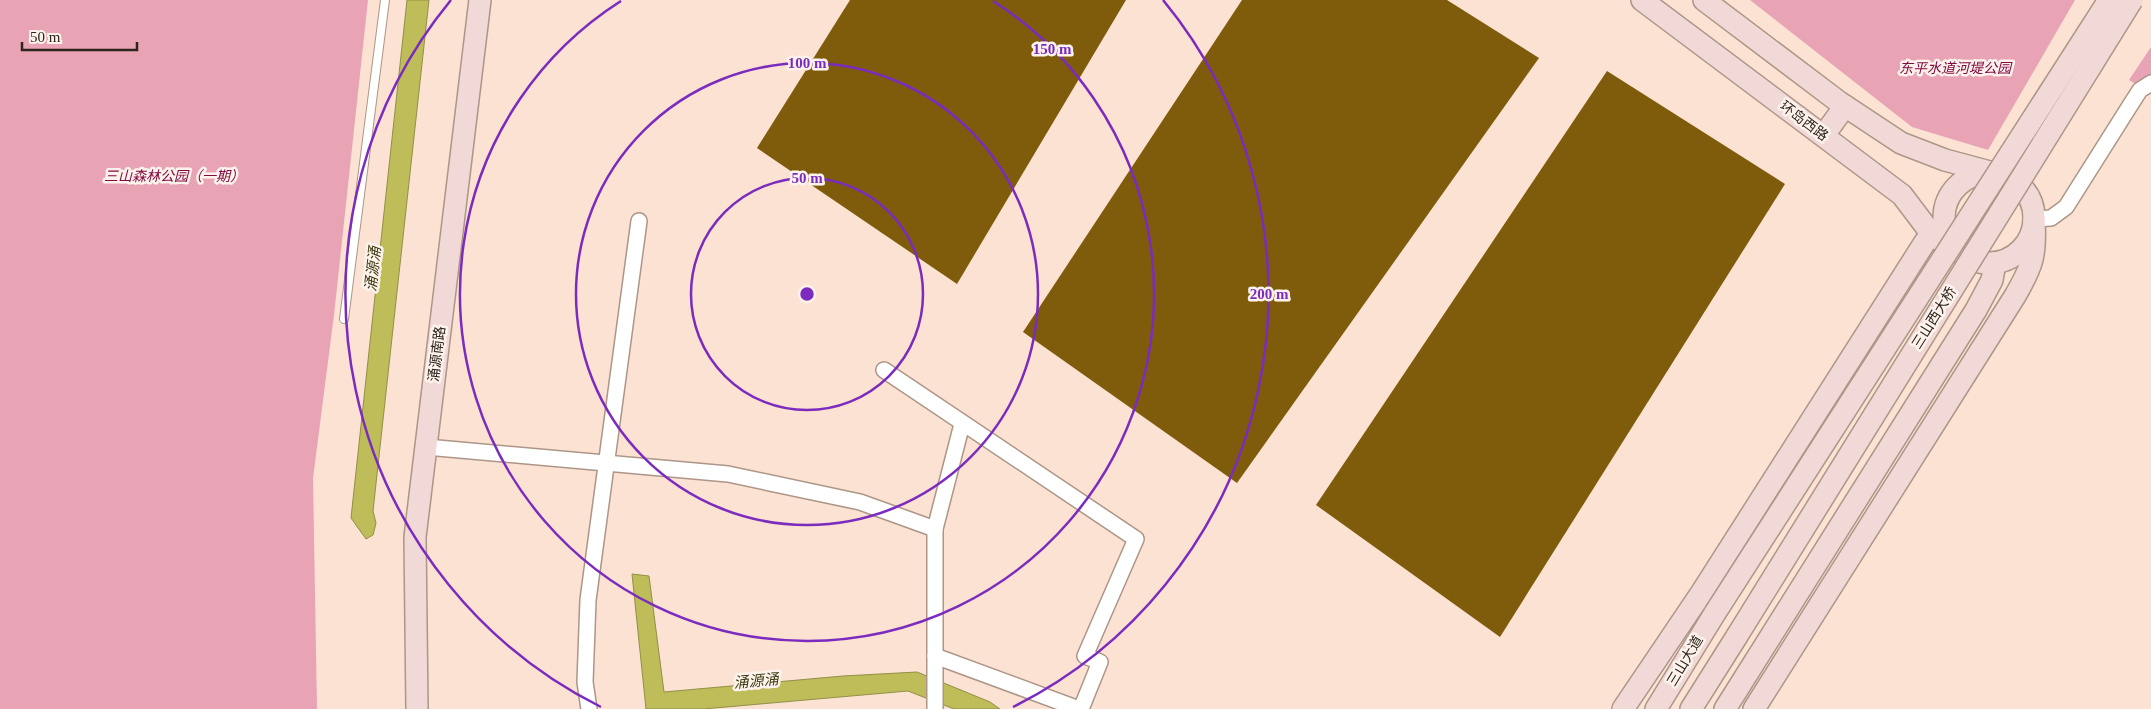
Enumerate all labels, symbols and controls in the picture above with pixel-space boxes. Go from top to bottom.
scale bar [22,20,138,52]
text: 50 m [30,29,61,45]
text: 150 m [1033,41,1072,57]
text: 100 m [788,55,827,71]
park label: 东平水道河堤公园 [1899,61,2013,76]
street label: 环岛西路 [1777,98,1831,144]
park label: 三山森林公园（一期） [104,169,244,184]
text: 50 m [791,170,823,186]
water label: 涌源涌 [363,244,384,292]
street label: 三山西大桥 [1909,284,1959,352]
centre of rings [798,285,816,303]
text: 200 m [1250,286,1289,302]
street label: 涌源南路 [426,325,448,383]
street label: 三山大道 [1664,633,1706,689]
water label: 涌源涌 [733,671,781,691]

